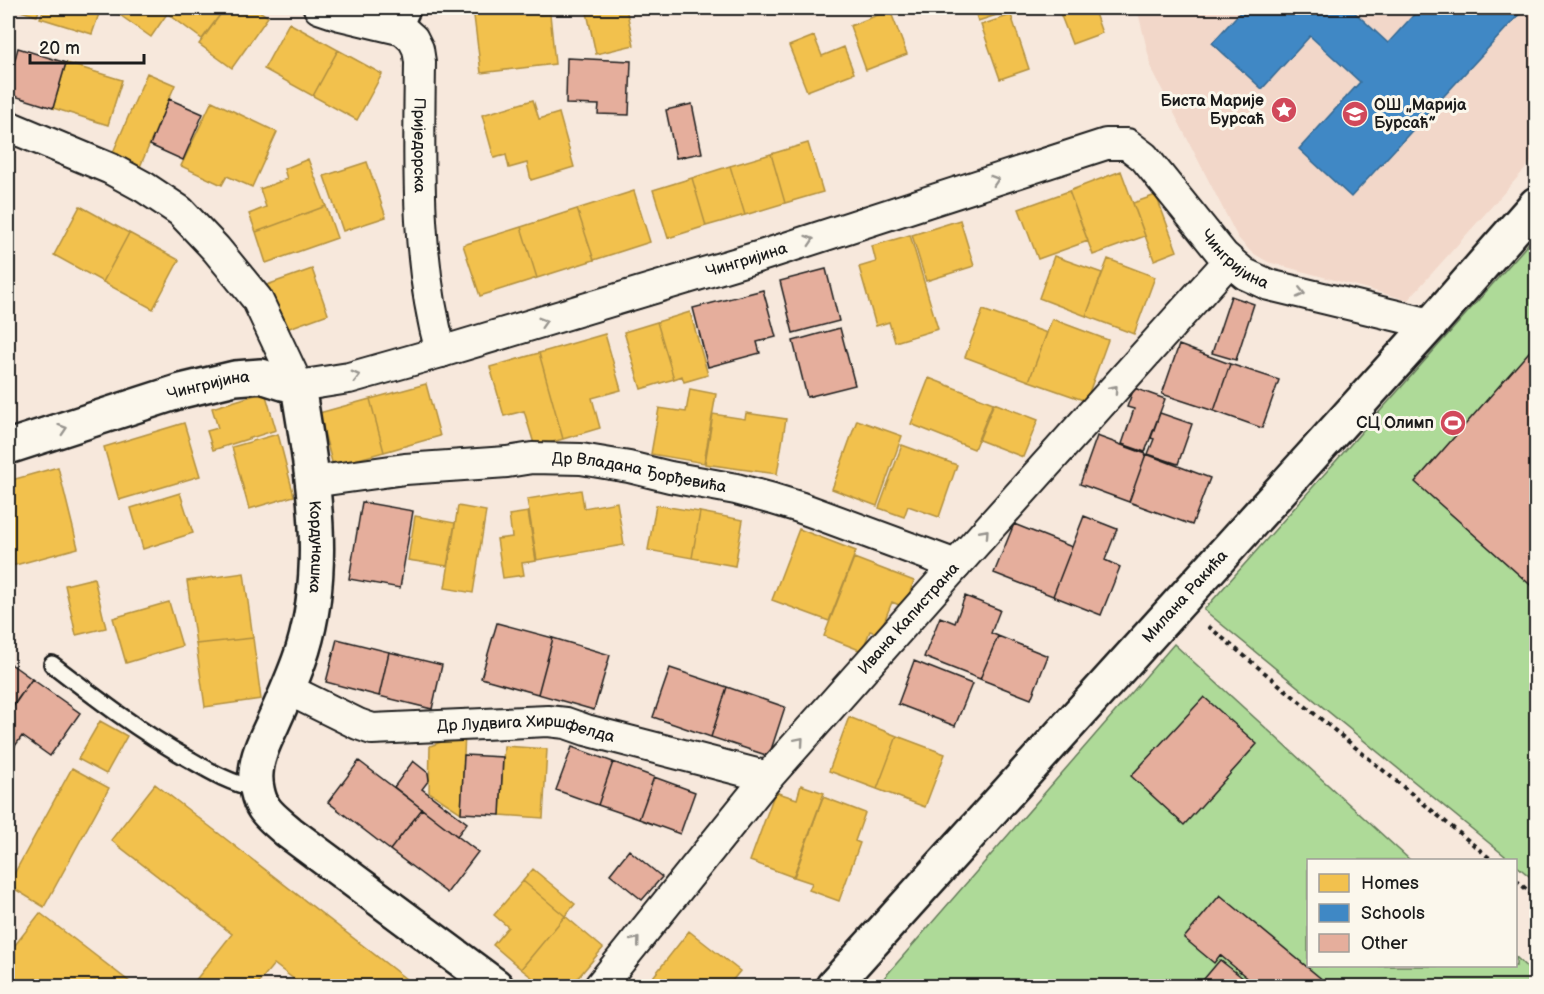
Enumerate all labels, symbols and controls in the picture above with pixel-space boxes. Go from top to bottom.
scale bar [30,27,144,65]
text: 20 m [39,38,80,59]
place label: Биста Марије Бурсаћ [1160,92,1264,129]
place icon: Биста Марије Бурсаћ [1269,95,1299,125]
place label: ОШ „Марија Бурсаћ” [1374,96,1467,133]
street label: Приједорска [410,98,429,194]
school or university icon: ОШ „Марија Бурсаћ” [1340,99,1370,129]
one-way arrow [989,175,1000,187]
street label: Чингријина [1197,226,1272,293]
one-way arrow [804,235,815,247]
street label: Чингријина [704,238,790,281]
one-way arrow [1295,285,1305,298]
one-way arrow [537,317,548,329]
street label: Чингријина [165,367,251,404]
one-way arrow [351,371,361,384]
one-way arrow [1107,385,1118,396]
sports icon: СЦ Олимп [1438,408,1468,438]
place label: СЦ Олимп [1356,414,1434,433]
one-way arrow [57,423,68,436]
street label: Др Владана Ђорђевића [552,449,729,497]
street label: Кордунашка [305,500,326,595]
one-way arrow [978,529,989,539]
street label: Милана Ракића [1138,546,1232,647]
street label: Ивана Капистрана [854,558,963,678]
street label: Др Лудвига Хиршфелда [437,711,617,747]
one-way arrow [793,738,804,748]
legend [1307,859,1517,967]
text: Homes [1361,873,1419,894]
text: Schools [1361,903,1425,924]
text: Other [1361,933,1408,954]
one-way arrow [629,937,640,948]

